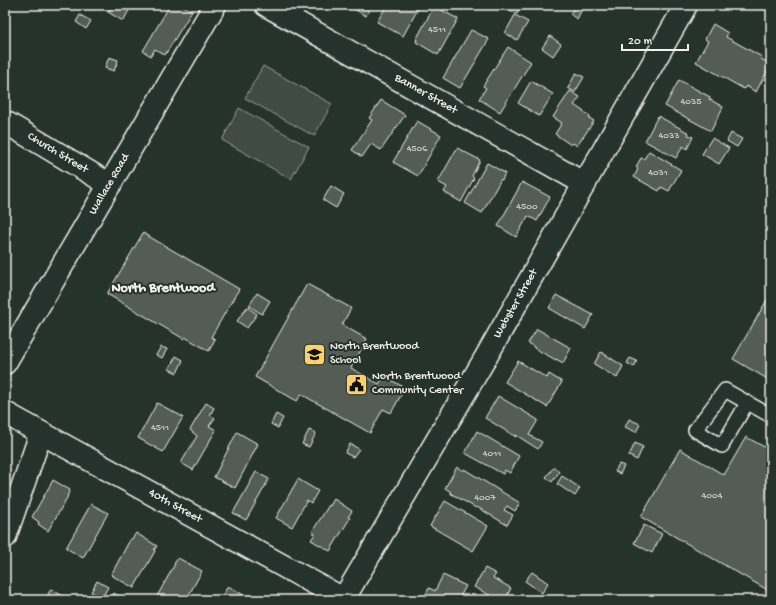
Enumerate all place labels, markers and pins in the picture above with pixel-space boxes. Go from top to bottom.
place label: North Brentwood School [330,340,419,368]
school or university icon: North Brentwood School [301,341,327,367]
place label: North Brentwood Community Center [372,370,465,398]
public building icon: North Brentwood Community Center [343,371,369,397]

